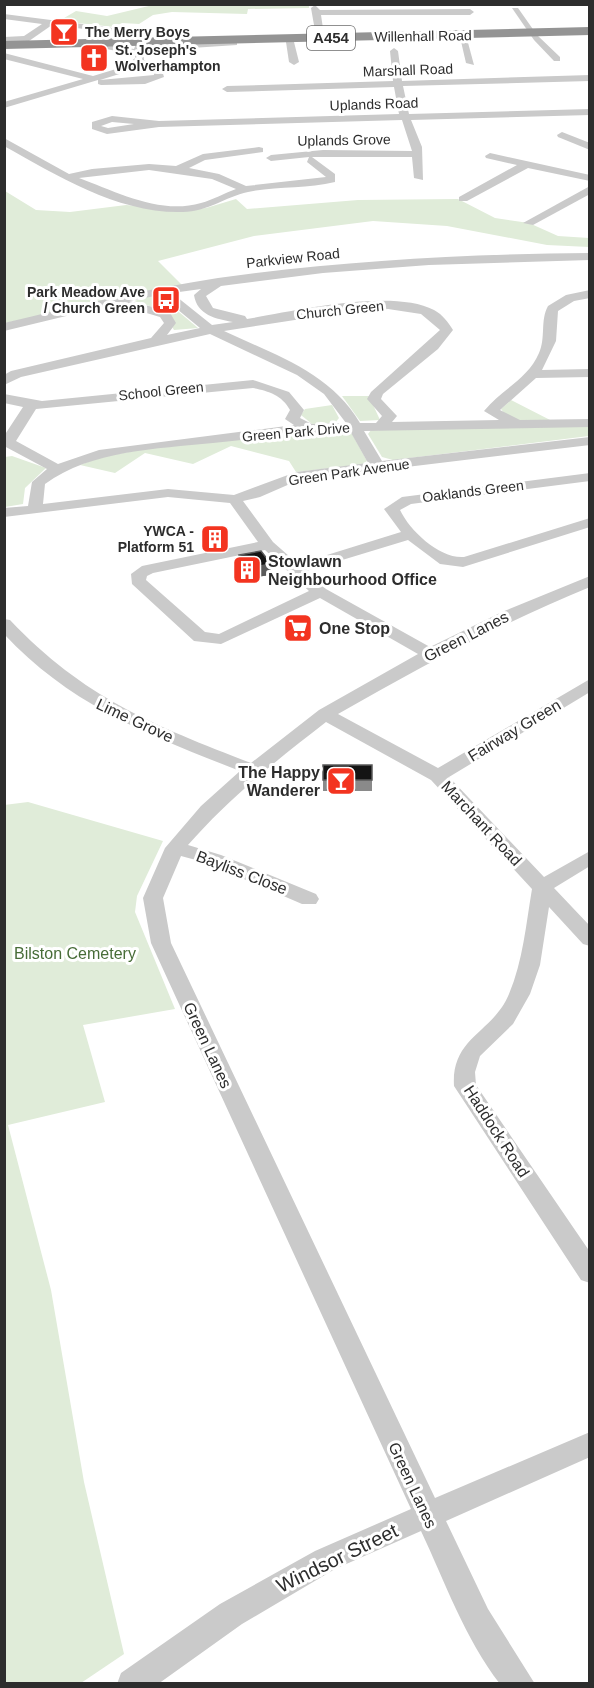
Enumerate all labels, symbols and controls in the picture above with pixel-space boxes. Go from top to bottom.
bar icon: The Merry Boys [48,16,80,48]
place label: The Merry Boys [85,24,190,40]
road number: A454 [307,26,355,50]
street label: Willenhall Road [374,27,472,45]
church icon: St. Joseph's Wolverhampton [78,42,110,74]
place label: St. Joseph's Wolverhampton [115,42,221,74]
street label: Marshall Road [363,60,453,80]
street label: Uplands Road [329,94,419,114]
street label: Uplands Grove [297,131,391,149]
street label: Parkview Road [245,245,341,271]
place label: Park Meadow Ave / Church Green [27,284,145,316]
bus stop icon: Park Meadow Ave / Church Green [150,284,182,316]
street label: Church Green [295,297,385,323]
street label: School Green [118,379,204,403]
street label: Green Park Drive [241,419,351,445]
street label: Green Park Avenue [288,456,411,488]
street label: Oaklands Green [421,477,525,505]
place label: YWCA - Platform 51 [118,523,194,555]
building icon: YWCA - Platform 51 [199,523,231,555]
place label: Stowlawn Neighbourhood Office [268,553,437,588]
building icon: Stowlawn Neighbourhood Office [231,554,263,586]
street label: Green Lanes [421,608,511,665]
supermarket icon: One Stop [282,612,314,644]
place label: One Stop [319,620,390,637]
street label: Lime Grove [94,695,176,746]
street label: Fairway Green [465,696,564,765]
place label: The Happy Wanderer [238,764,320,799]
bar icon: The Happy Wanderer [325,765,357,797]
street label: Marchant Road [438,778,525,869]
street label: Bayliss Close [194,847,290,898]
park label: Bilston Cemetery [14,945,136,962]
street label: Green Lanes [180,1000,235,1091]
street label: Haddock Road [461,1082,533,1180]
street label: Green Lanes [385,1440,440,1531]
street label: Windsor Street [273,1519,402,1597]

